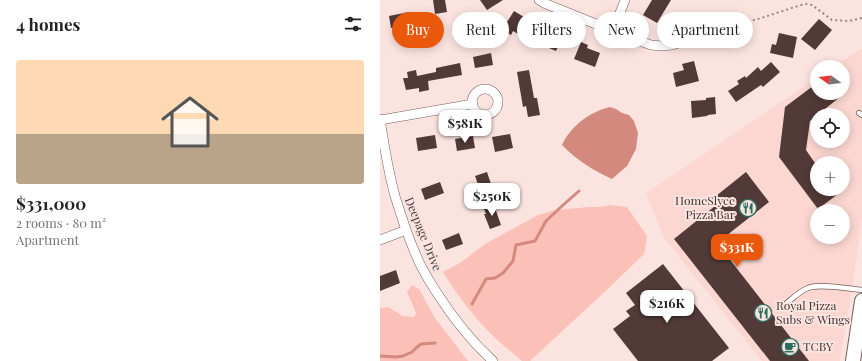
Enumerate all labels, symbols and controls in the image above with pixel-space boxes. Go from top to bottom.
chip: Buy [392,12,444,48]
chip: Rent [452,12,509,48]
chip: Filters [517,12,586,48]
chip: New [594,12,649,48]
chip: Apartment [657,12,753,48]
text: 4 homes [16,13,80,35]
icon: filters [342,13,364,35]
north arrow [810,60,850,100]
map controls [810,60,850,244]
icon: home [154,86,226,158]
button: locate [810,108,850,148]
pin: $581K [437,110,493,144]
text: $581K [448,114,482,131]
button: + [810,156,850,196]
pin: $250K [464,183,520,217]
text: $250K [473,187,511,204]
text: $331,000 [16,192,86,214]
place label: HomeSlyce Pizza Bar [675,192,736,222]
street label: Deepage Drive [402,194,446,273]
restaurant icon: HomeSlyce Pizza Bar [738,198,758,218]
button: − [810,204,850,244]
text: 2 rooms · 80 m² [16,214,106,231]
text: Apartment [16,231,79,248]
pin: $331K [709,234,765,268]
text: $331K [720,238,754,255]
pin: $216K [639,290,695,324]
text: $216K [649,294,685,311]
place label: Royal Pizza Subs & Wings [776,297,850,327]
restaurant icon: Royal Pizza Subs & Wings [753,303,773,323]
cafe icon: TCBY [780,337,800,357]
place label: TCBY [803,338,834,354]

